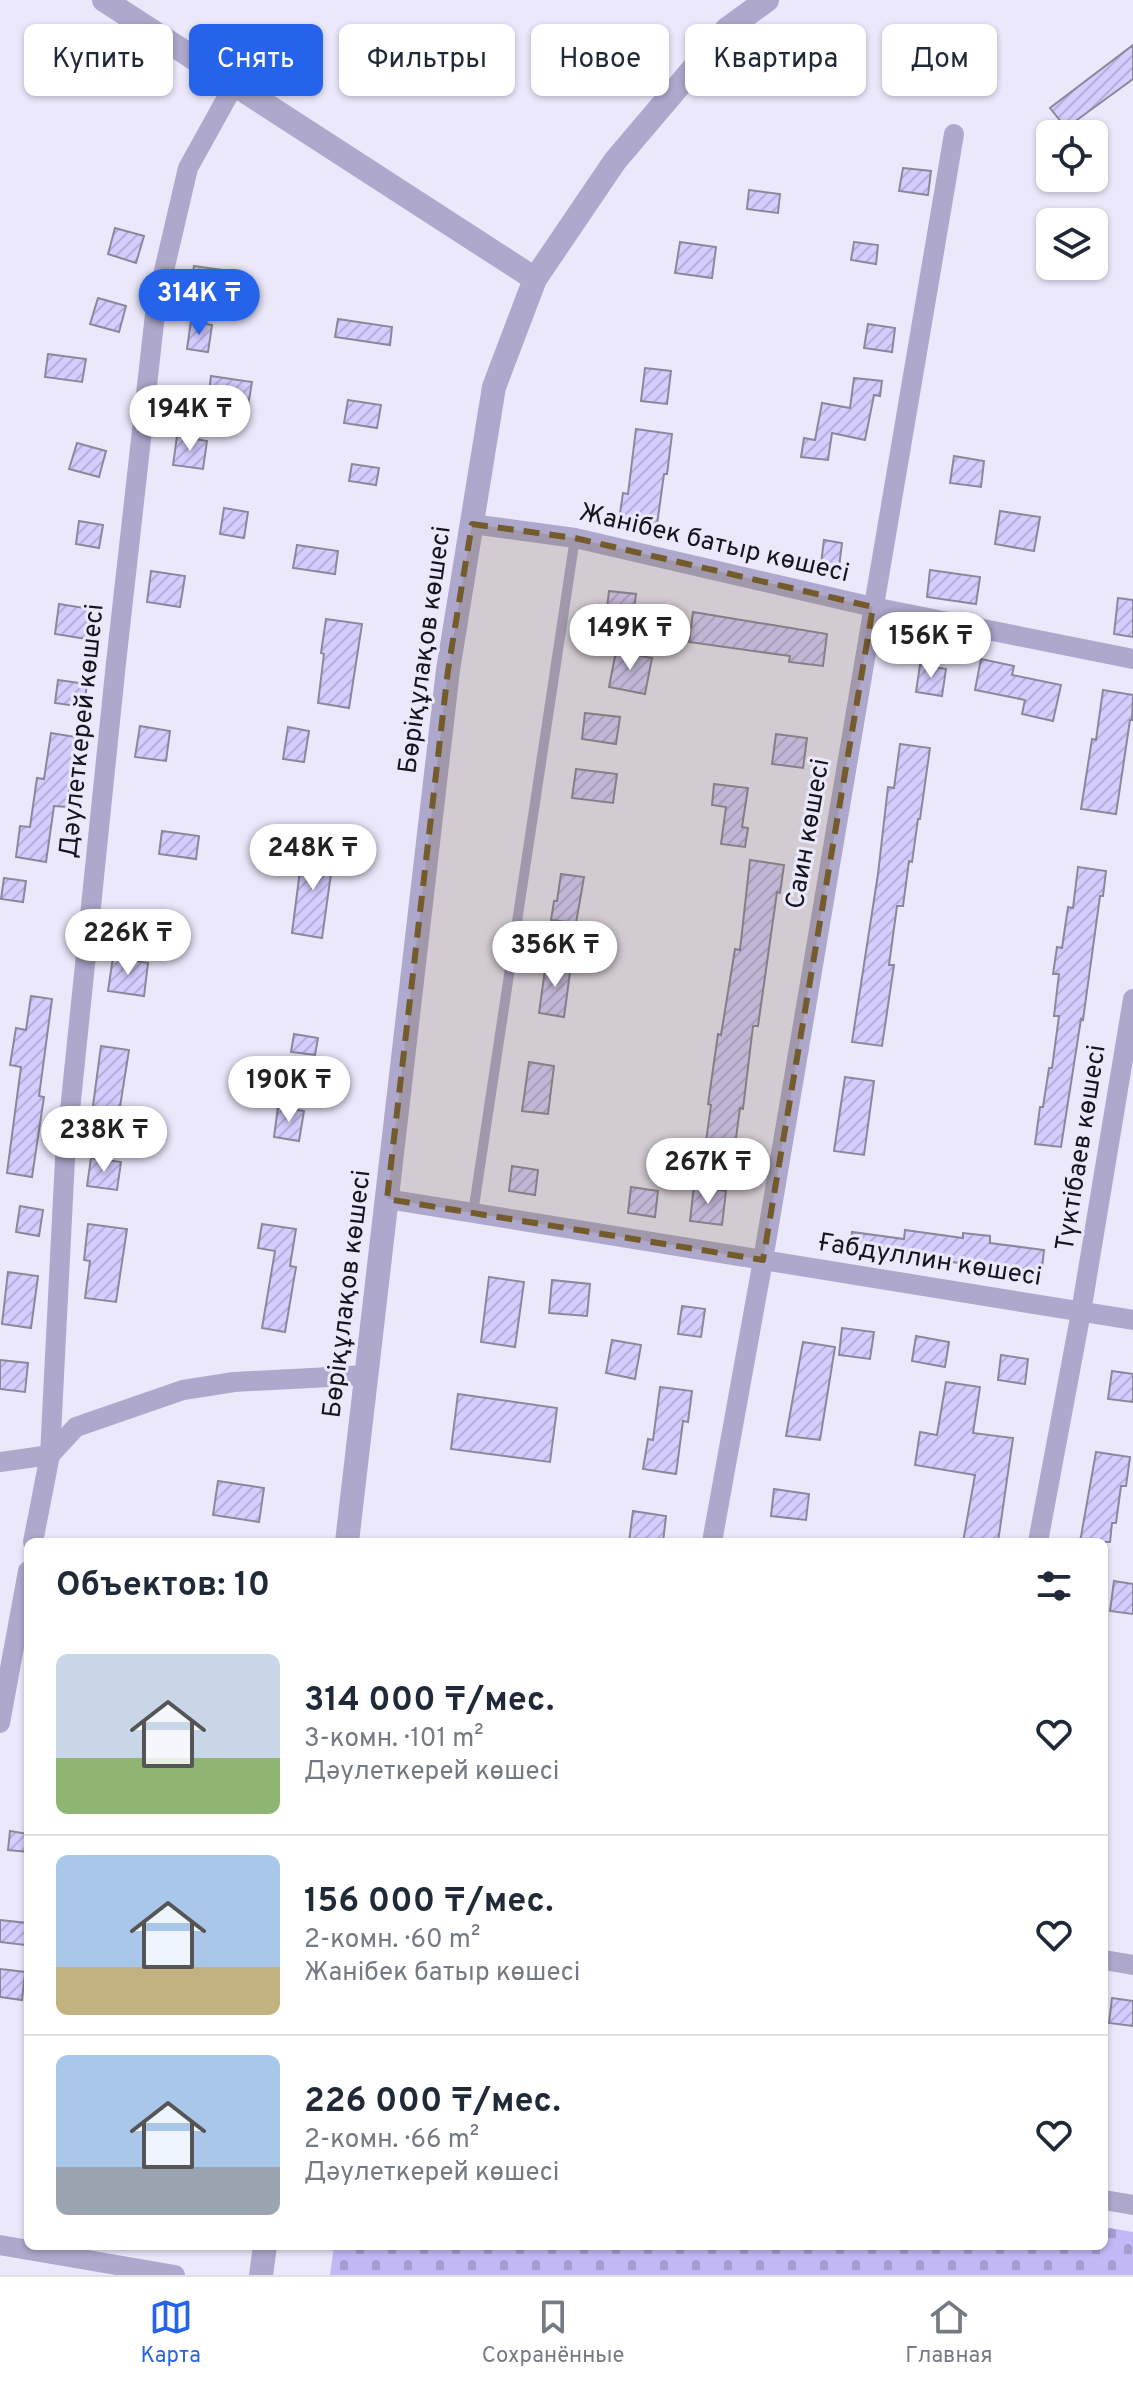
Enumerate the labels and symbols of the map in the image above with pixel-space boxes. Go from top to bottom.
pin: 314K ₸ [134,269,264,337]
pin: 194K ₸ [125,385,255,453]
street label: Жанібек батыр көшесі [576,497,852,591]
street label: Бөріқұлақов көшесі [392,524,460,776]
street label: Дәулеткерей көшесі [53,602,113,860]
pin: 149K ₸ [565,604,695,672]
pin: 156K ₸ [866,612,996,680]
street label: Саин көшесі [780,756,838,912]
pin: 248K ₸ [248,824,378,892]
pin: 226K ₸ [63,909,193,977]
pin: 356K ₸ [490,921,620,989]
street label: Түктібаев көшесі [1049,1043,1115,1253]
pin: 190K ₸ [224,1056,354,1124]
pin: 238K ₸ [39,1106,169,1174]
pin: 267K ₸ [643,1138,773,1206]
street label: Бөріқұлақов көшесі [316,1168,380,1420]
street label: Ғабдуллин көшесі [816,1227,1044,1295]

